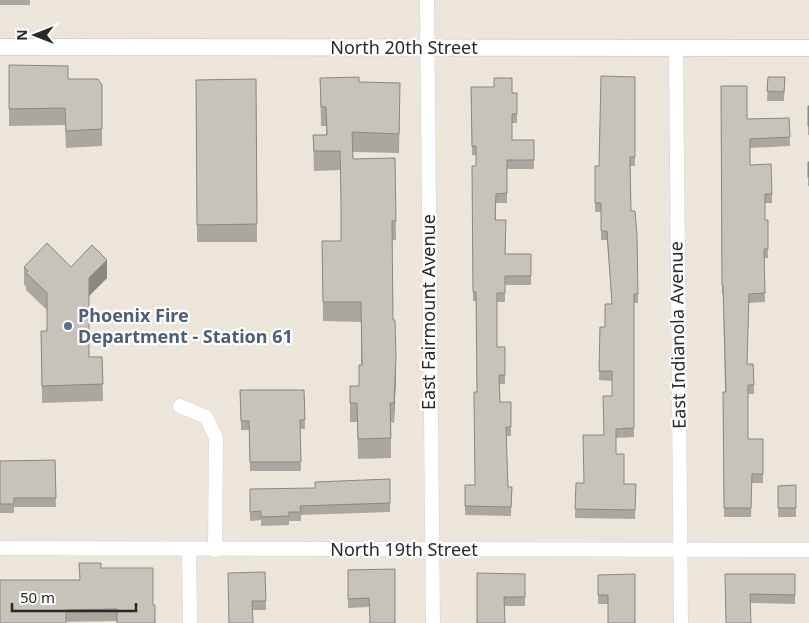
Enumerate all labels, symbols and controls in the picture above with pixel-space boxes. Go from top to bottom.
north arrow [10,10,60,60]
text: N [12,29,31,41]
street label: North 20th Street [330,35,478,59]
street label: East Fairmount Avenue [416,214,440,410]
street label: East Indianola Avenue [663,241,691,429]
place label: Phoenix Fire Department - Station 61 [78,303,293,348]
marker: Phoenix Fire Department - Station 61 [62,320,74,332]
street label: North 19th Street [330,537,478,561]
scale bar [12,580,136,612]
text: 50 m [20,587,55,607]

